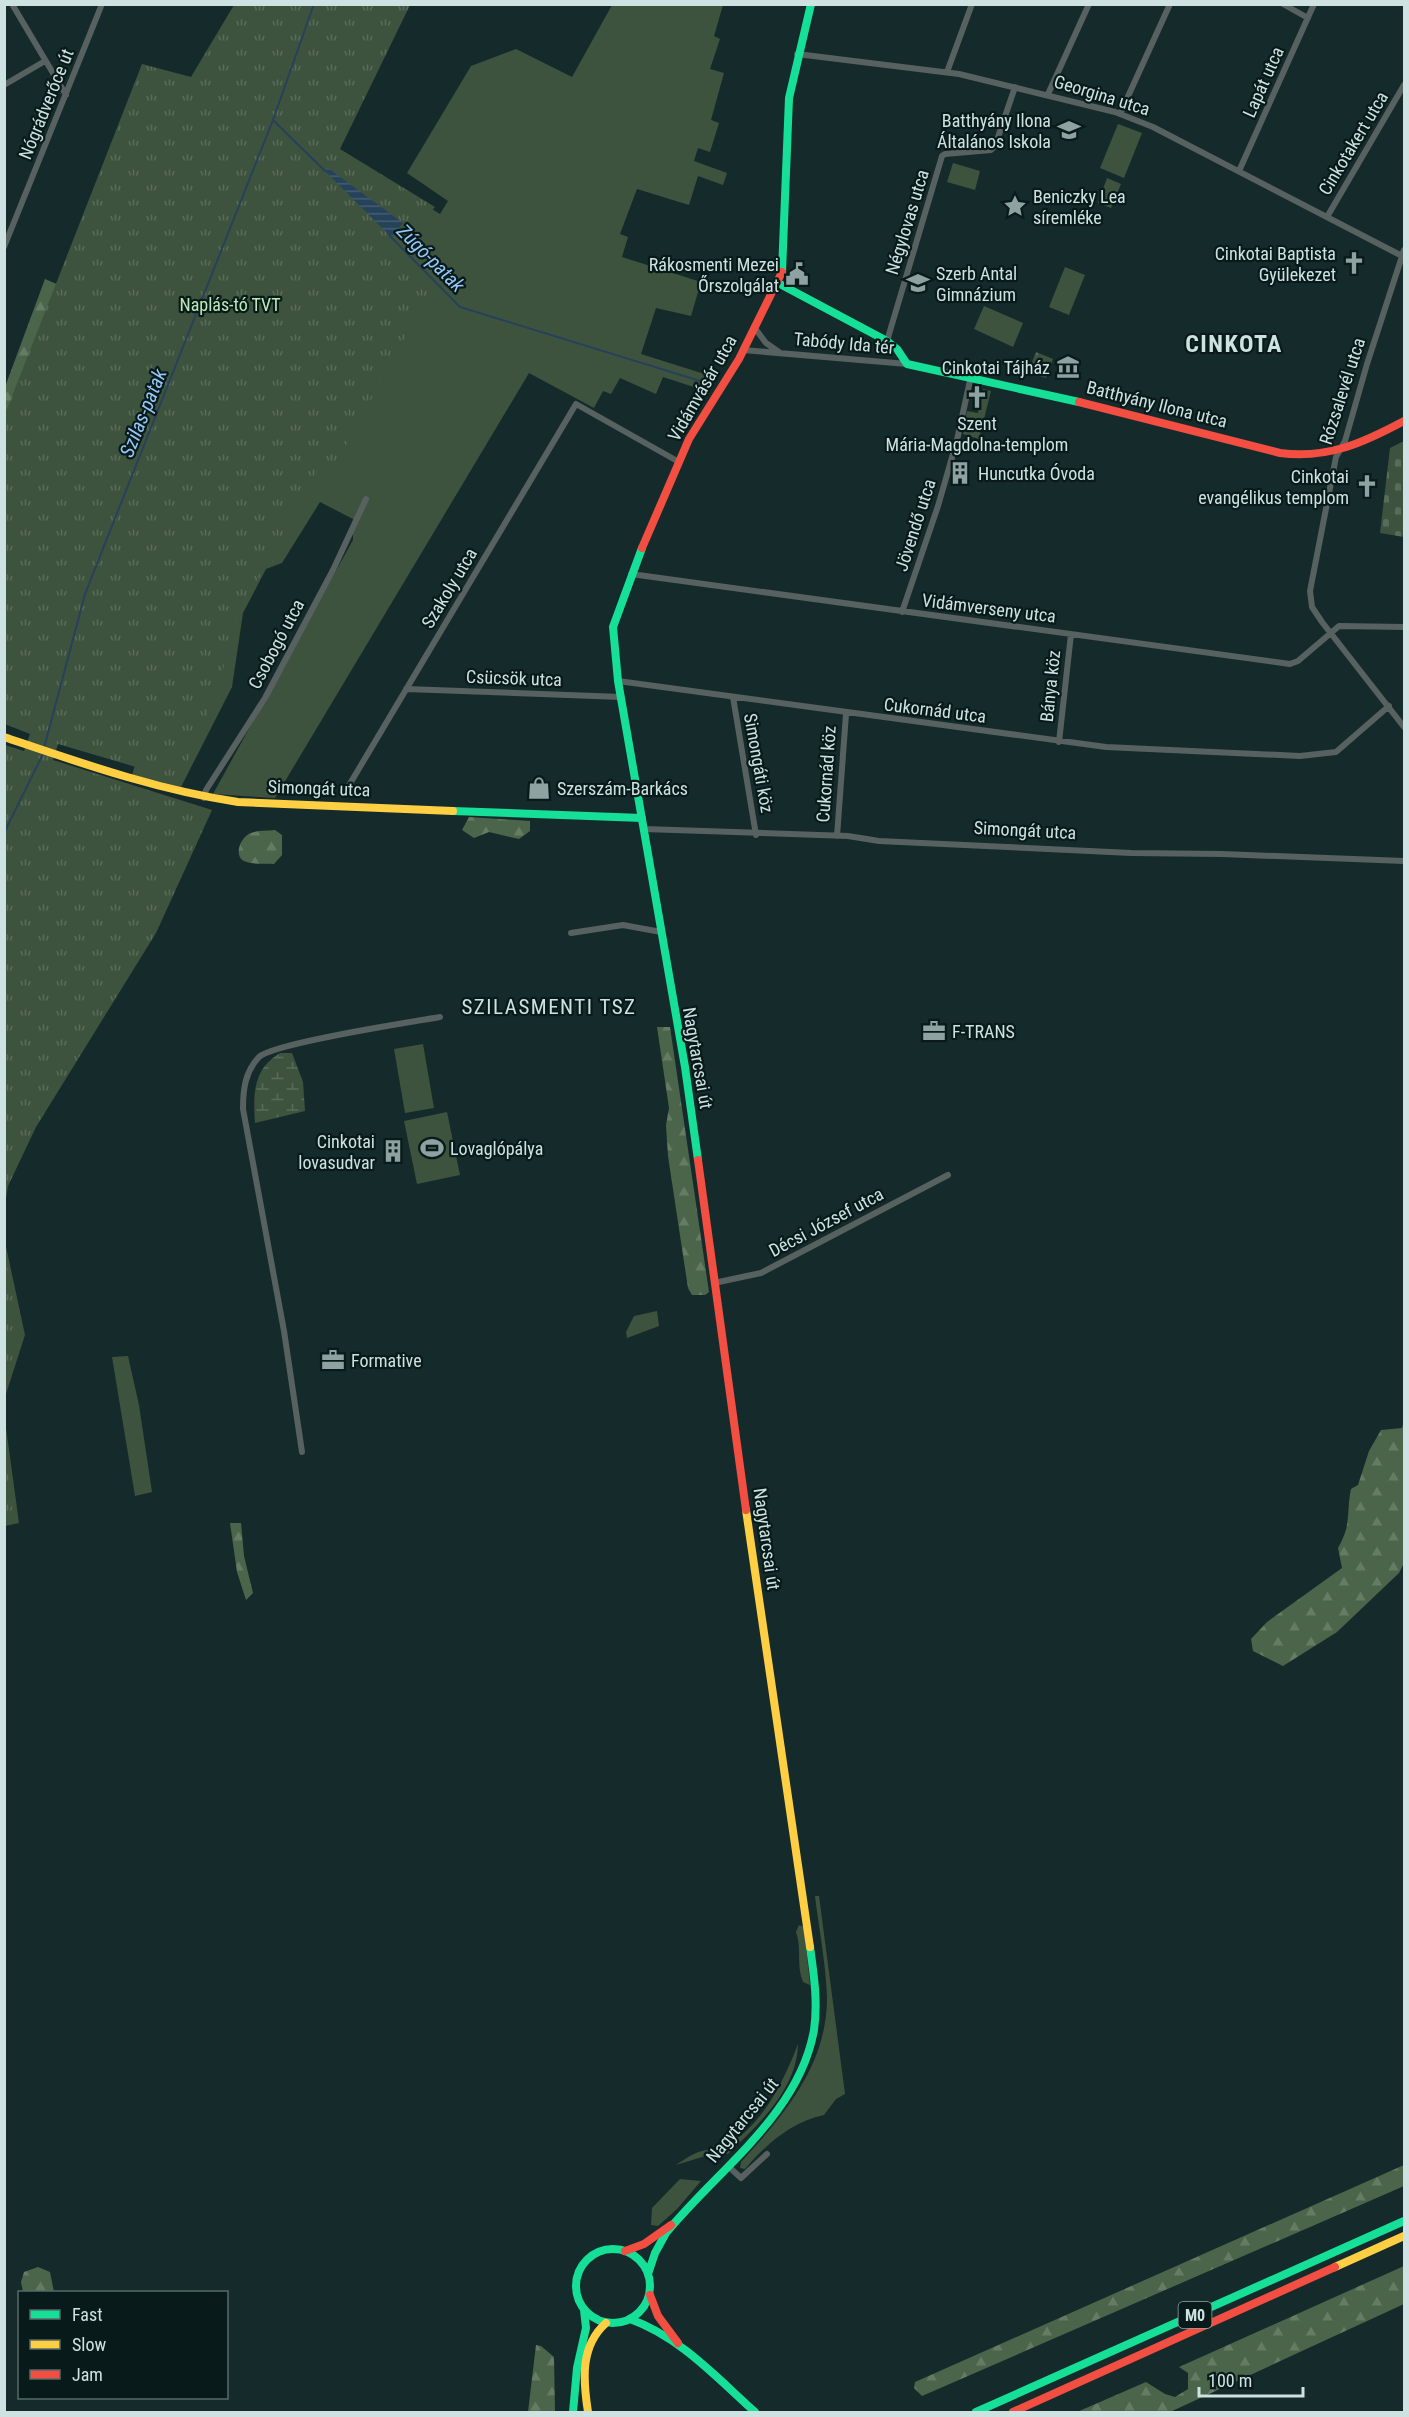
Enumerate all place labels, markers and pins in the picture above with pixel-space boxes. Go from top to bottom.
place label: Batthyány Ilona Általános Iskola [937,110,1051,152]
school or university icon: Batthyány Ilona Általános Iskola [1056,117,1082,143]
place label: Beniczky Lea síremléke [1033,186,1126,228]
place icon: Beniczky Lea síremléke [1002,193,1028,219]
place label: Cinkotai Baptista Gyülekezet [1215,243,1336,285]
church icon: Cinkotai Baptista Gyülekezet [1341,250,1367,276]
place label: Rákosmenti Mezei Őrszolgálat [649,254,779,296]
public building icon: Rákosmenti Mezei Őrszolgálat [784,261,810,287]
place label: Szerb Antal Gimnázium [936,263,1017,305]
school or university icon: Szerb Antal Gimnázium [905,270,931,296]
museum icon: Cinkotai Tájház [1055,354,1081,380]
place label: Cinkotai Tájház [942,357,1050,378]
church icon: Szent Mária-Magdolna-templom [964,384,990,410]
place label: Szent Mária-Magdolna-templom [886,413,1068,455]
building icon: Huncutka Óvoda [947,460,973,486]
place label: Huncutka Óvoda [978,463,1095,484]
place label: Cinkotai evangélikus templom [1198,466,1349,508]
church icon: Cinkotai evangélikus templom [1354,473,1380,499]
shop icon: Szerszám-Barkács [526,775,552,801]
place label: Szerszám-Barkács [557,778,688,799]
office icon: F-TRANS [921,1018,947,1044]
place label: F-TRANS [952,1021,1015,1042]
place label: Cinkotai lovasudvar [298,1131,376,1173]
sports icon: Lovaglópálya [419,1135,445,1161]
building icon: Cinkotai lovasudvar [380,1138,406,1164]
place label: Lovaglópálya [450,1138,543,1159]
office icon: Formative [320,1347,346,1373]
place label: Formative [351,1350,422,1371]

